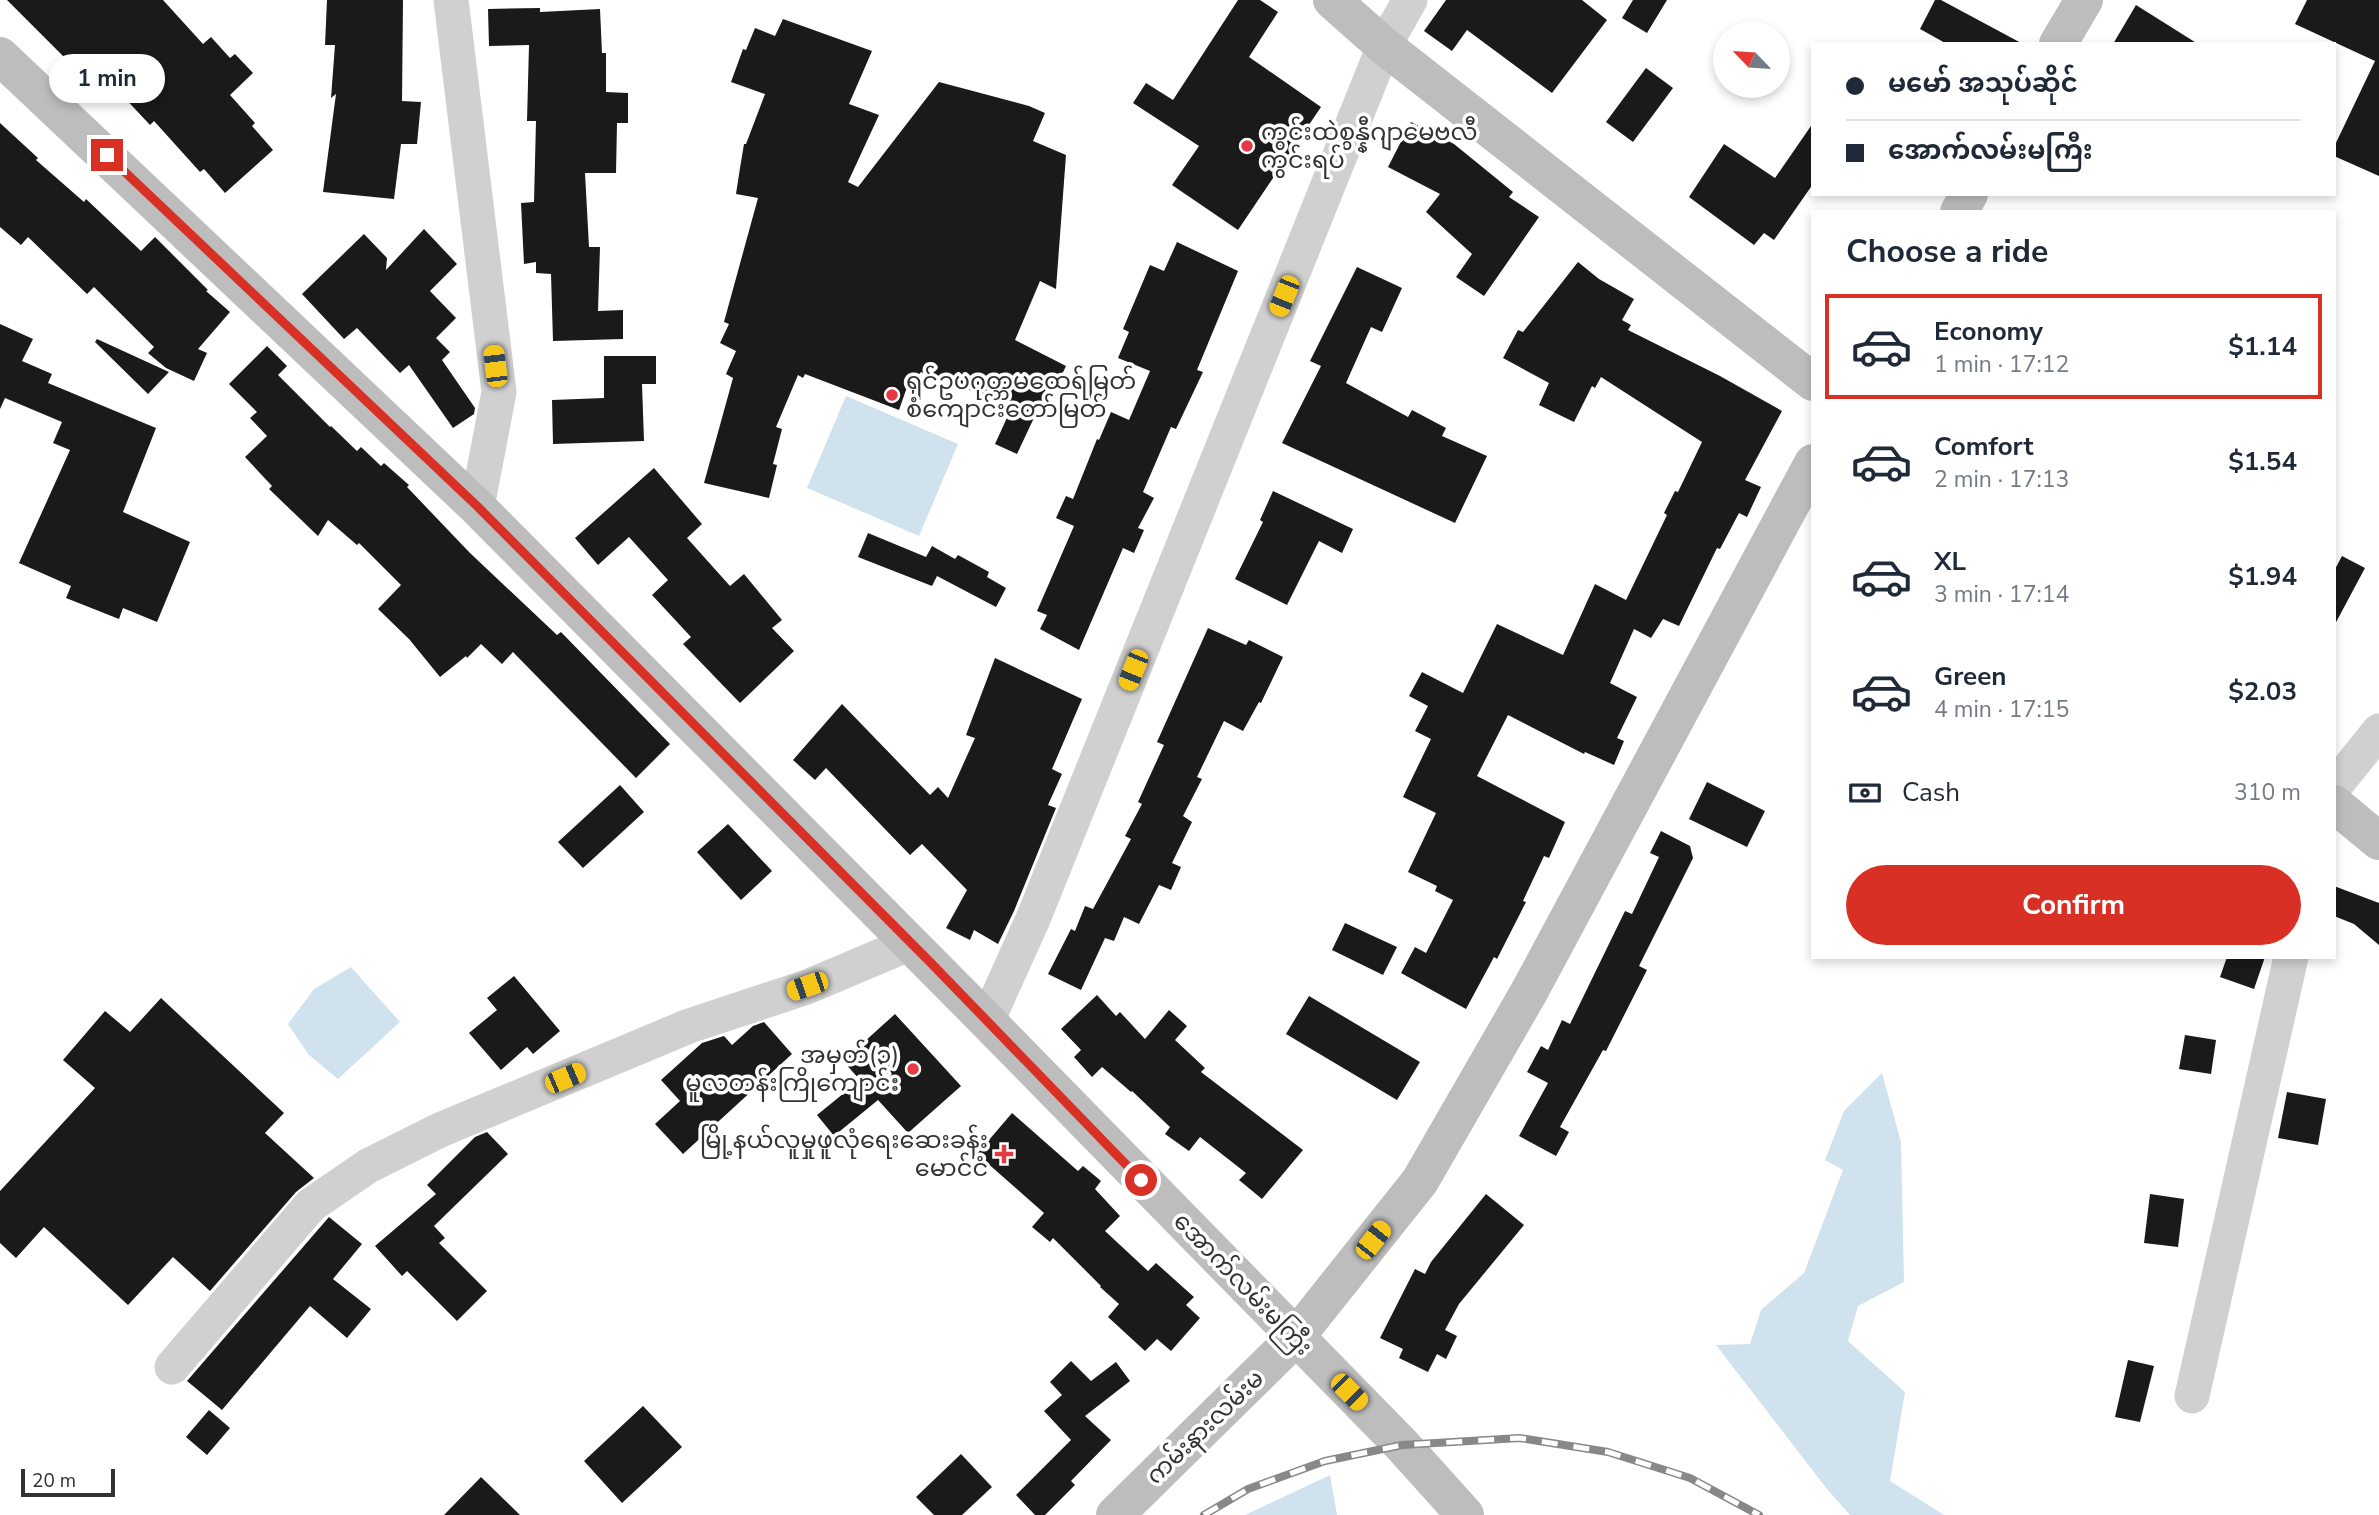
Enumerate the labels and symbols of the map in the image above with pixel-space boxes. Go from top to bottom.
north arrow [1713,21,1790,98]
callout: 1 min [49,54,165,102]
place label: ကွင်းထဲစွန္နီဂျာမေဗလီ ကွင်းရပ် [1261,116,1478,179]
marker: ကွင်းထဲစွန္နီဂျာမေဗလီ ကွင်းရပ် [1239,138,1255,154]
route end [91,139,123,171]
car [1267,273,1302,319]
car [483,344,508,388]
place label: ရှင်ဥပဂုတ္တမထေရ်မြတ် စံကျောင်းတော်မြတ် [906,365,1136,428]
marker: ရှင်ဥပဂုတ္တမထေရ်မြတ် စံကျောင်းတော်မြတ် [884,387,900,403]
car [1116,647,1151,693]
car [784,969,831,1003]
place label: အမှတ်(၃) မူလတန်းကြိုကျောင်း [685,1039,899,1102]
car [542,1060,589,1096]
marker: အမှတ်(၃) မူလတန်းကြိုကျောင်း [905,1061,921,1077]
place label: မြို့နယ်လူမှုဖူလုံရေးဆေးခန်း မောင်ငံ [700,1124,988,1184]
marker: မြို့နယ်လူမှုဖူလုံရေးဆေးခန်း မောင်ငံ [994,1144,1014,1164]
route start [1125,1164,1157,1196]
street label: အောက်လမ်းမကြီး [1164,1206,1319,1364]
car [1352,1217,1395,1263]
street label: ကမ်းနားလမ်းမ [1139,1363,1273,1494]
car [1327,1370,1372,1414]
scale bar [21,1466,116,1498]

